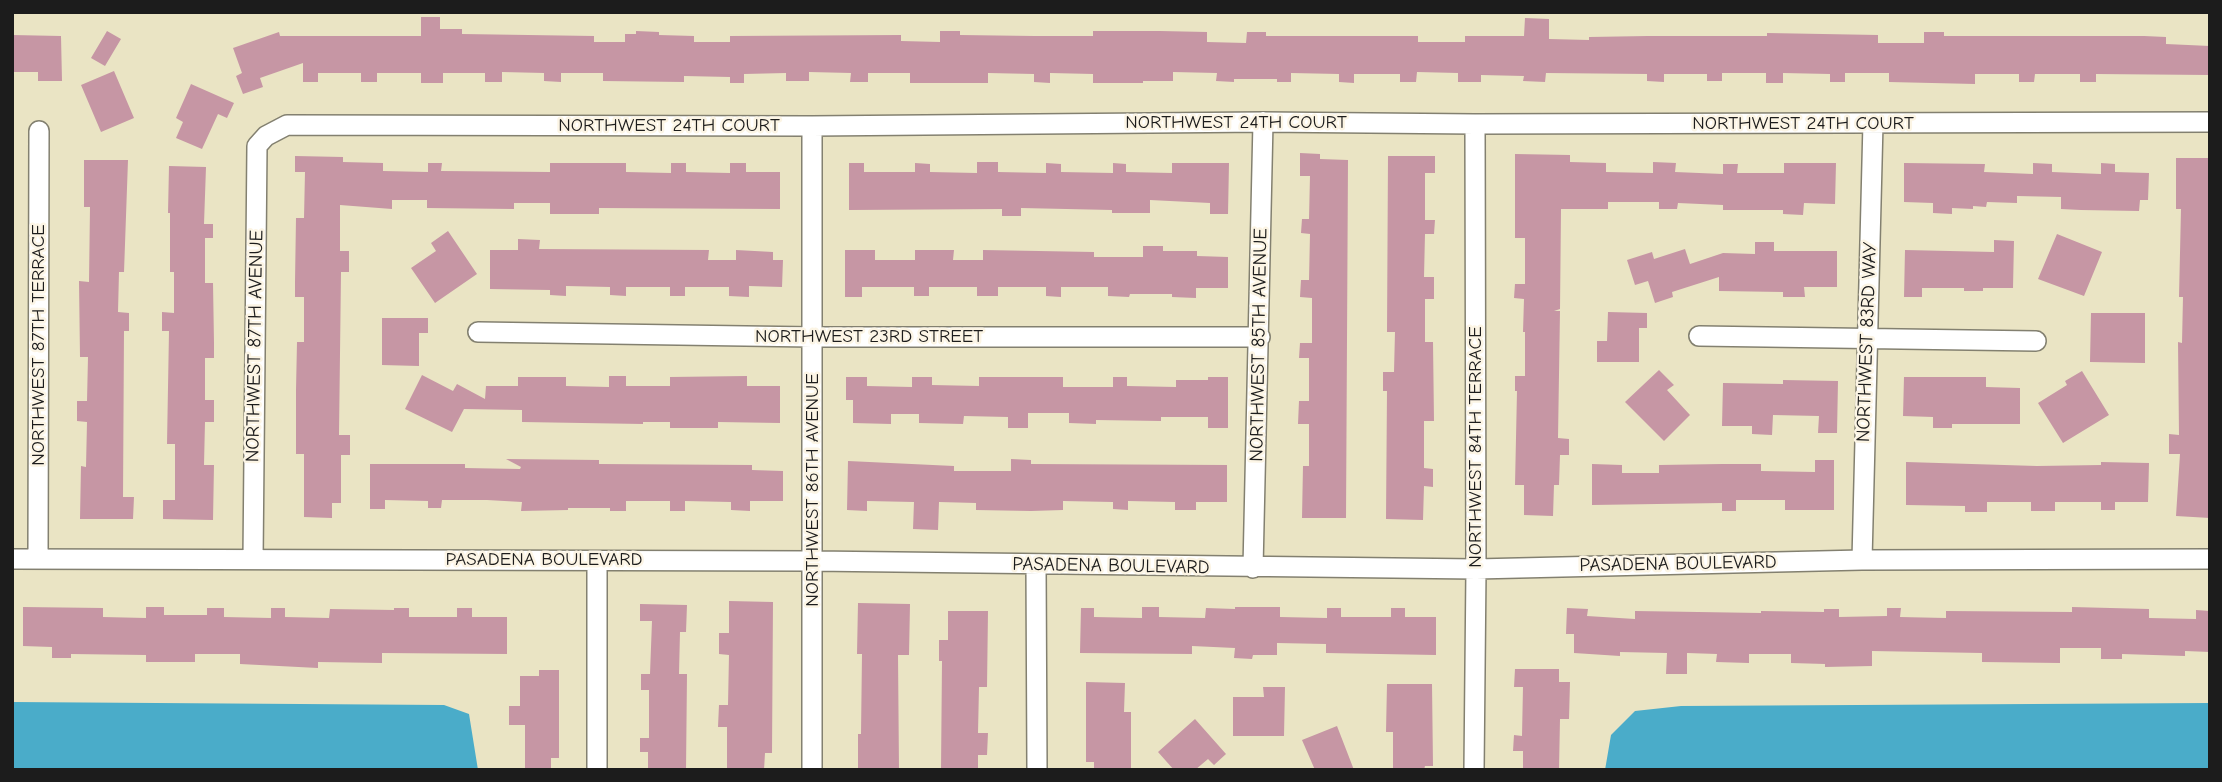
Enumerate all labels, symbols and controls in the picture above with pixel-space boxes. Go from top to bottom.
street label: NORTHWEST 24TH COURT [1125,112,1347,134]
street label: NORTHWEST 24TH COURT [1692,113,1914,135]
street label: NORTHWEST 24TH COURT [558,115,780,137]
street label: NORTHWEST 87TH TERRACE [28,224,50,466]
street label: NORTHWEST 85TH AVENUE [1246,228,1272,462]
street label: NORTHWEST 87TH AVENUE [242,230,268,462]
street label: NORTHWEST 83RD WAY [1852,242,1882,442]
street label: NORTHWEST 23RD STREET [755,326,983,348]
street label: NORTHWEST 84TH TERRACE [1465,326,1487,568]
street label: NORTHWEST 86TH AVENUE [802,373,824,607]
street label: PASADENA BOULEVARD [445,549,643,571]
street label: PASADENA BOULEVARD [1579,551,1777,577]
street label: PASADENA BOULEVARD [1012,553,1210,579]

